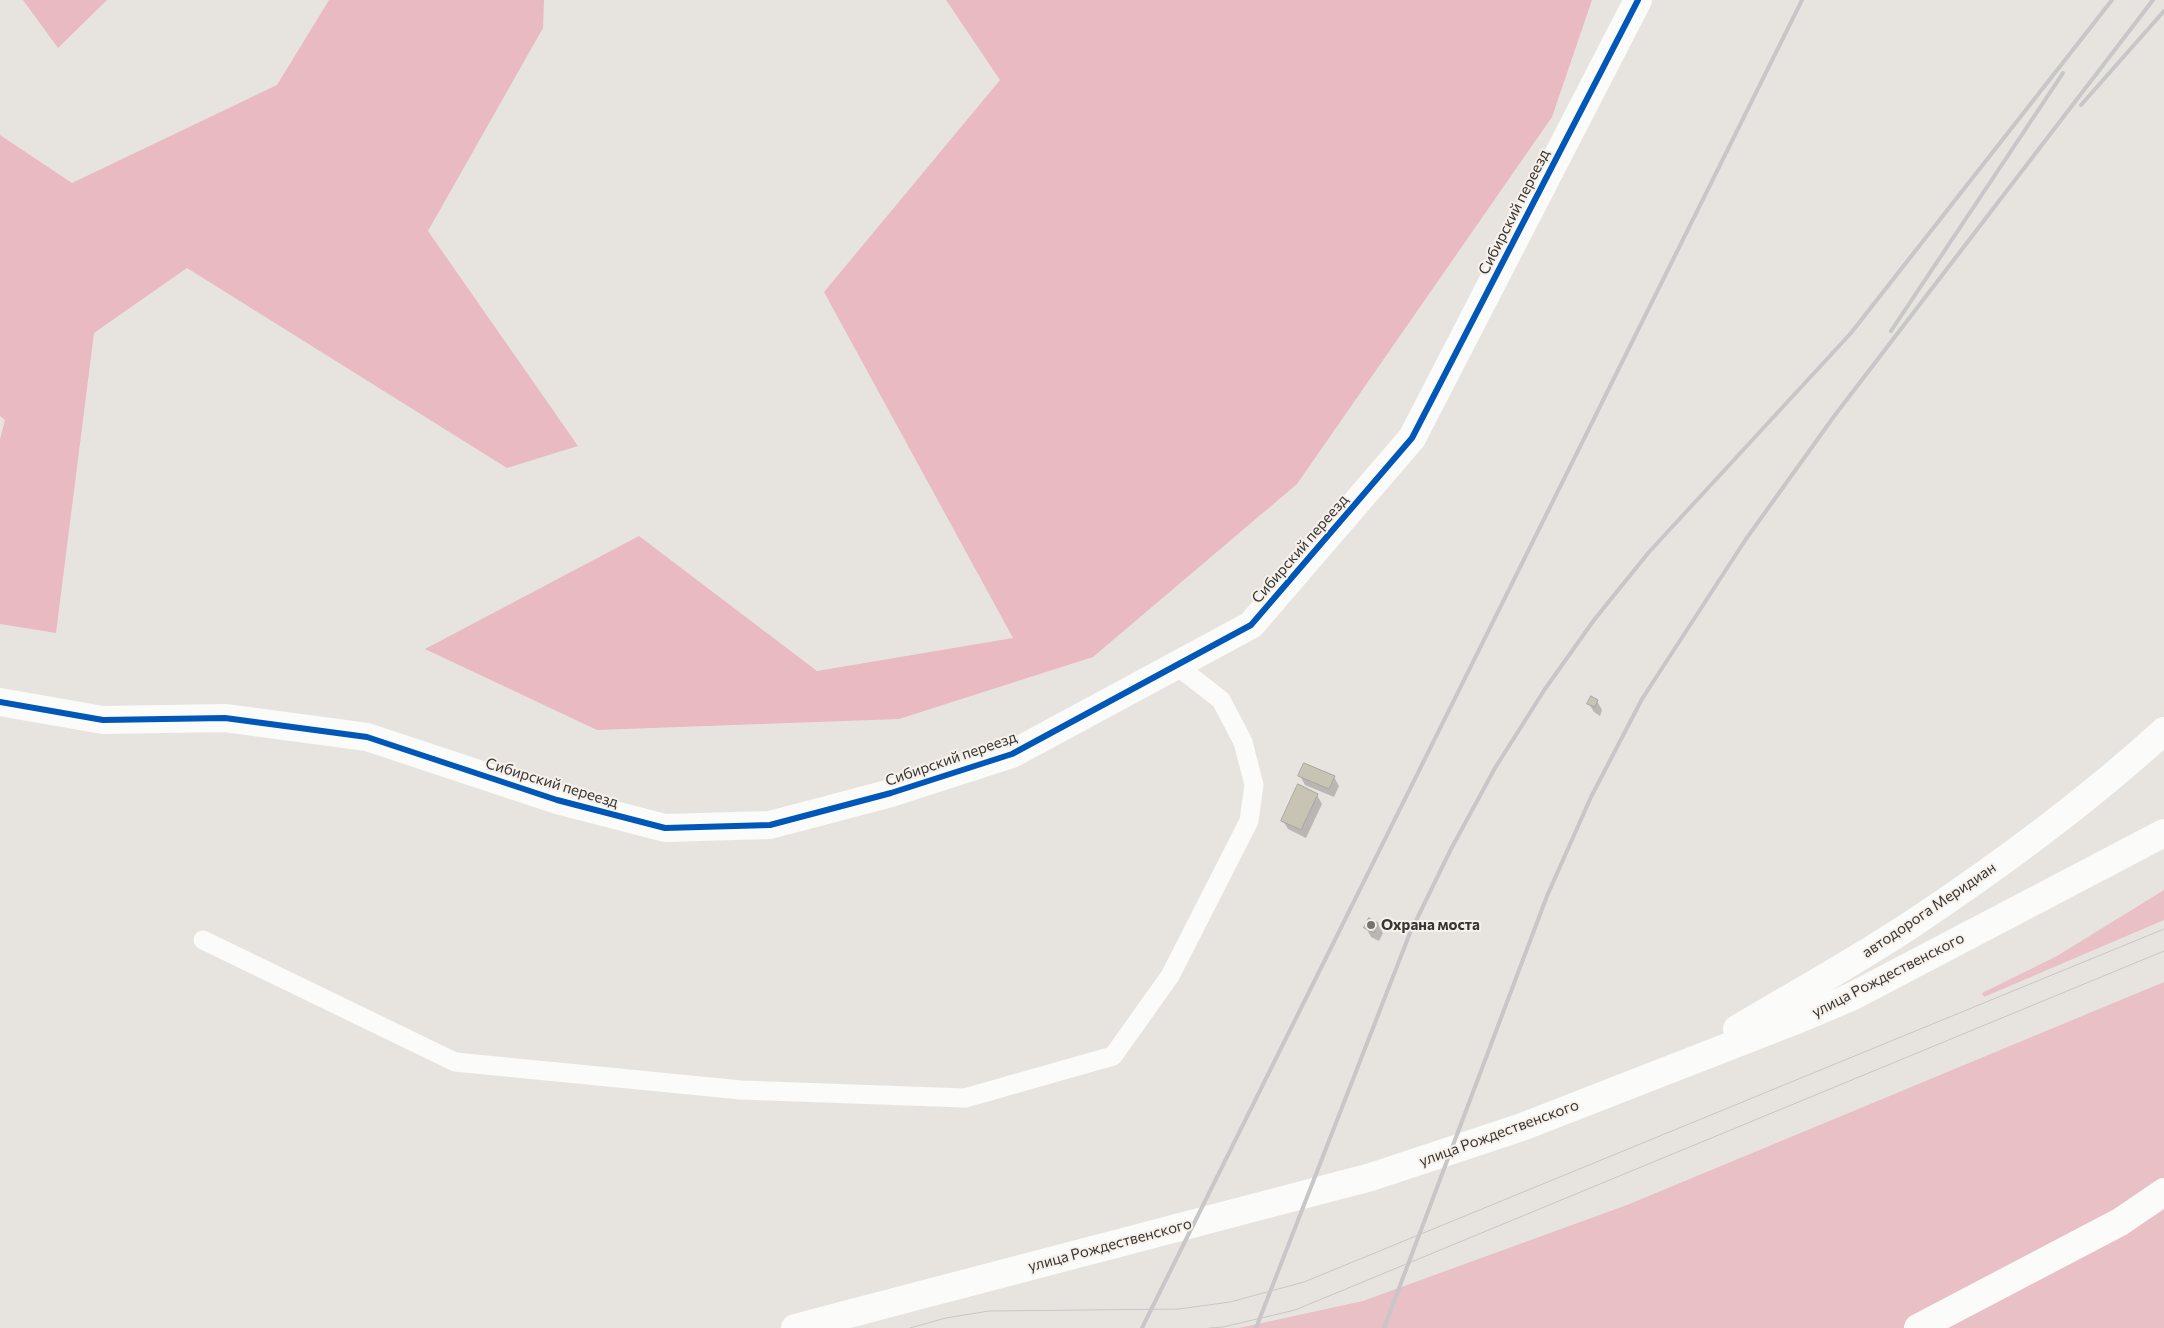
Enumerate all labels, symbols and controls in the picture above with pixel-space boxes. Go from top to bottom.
street label: Сибирский переезд [1475,146,1553,278]
street label: Сибирский переезд [1248,491,1352,607]
street label: Сибирский переезд [883,728,1019,790]
street label: Сибирский переезд [483,754,621,812]
street label: автодорога Меридиан [1859,858,1999,962]
place label: Охрана моста [1381,916,1480,934]
marker: Охрана моста [1365,919,1377,931]
street label: улица Рождественского [1809,929,1967,1021]
street label: улица Рождественского [1417,1096,1581,1170]
street label: улица Рождественского [1026,1214,1194,1276]

